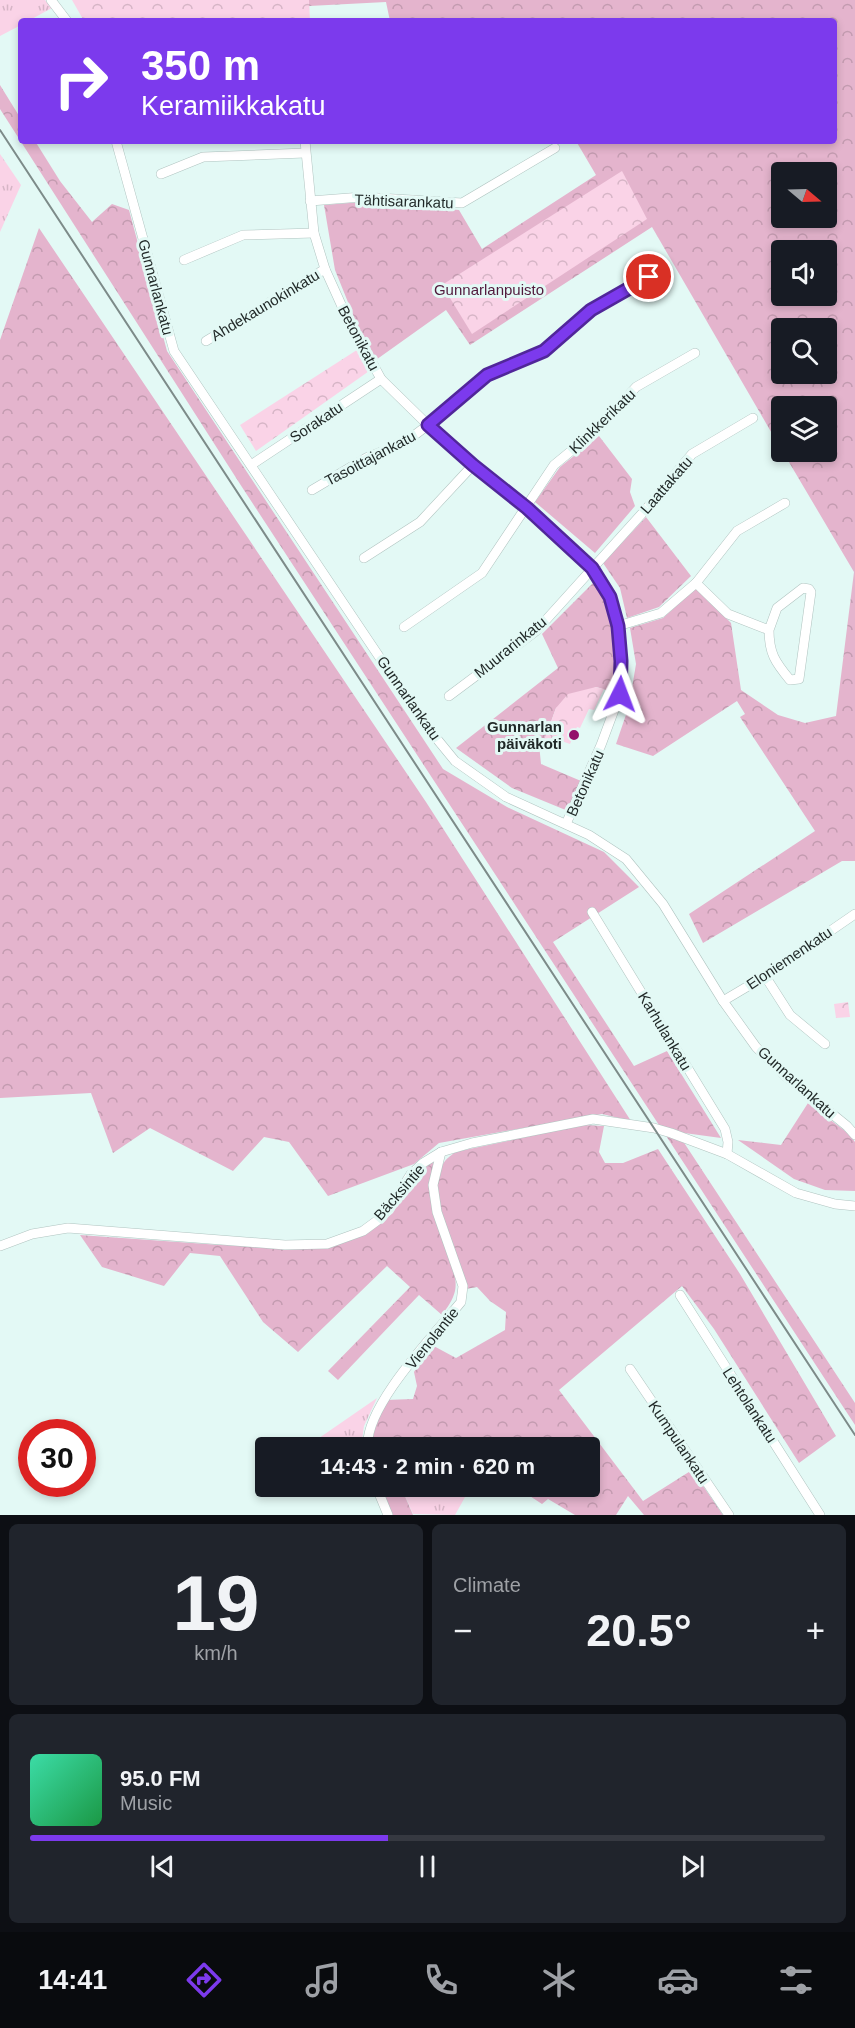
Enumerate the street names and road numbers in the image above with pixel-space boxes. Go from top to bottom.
street label: Tähtisarankatu [354,191,454,211]
street label: Gunnarlankatu [135,237,177,337]
street label: Ahdekaunokinkatu [208,266,322,344]
street label: Betonikatu [335,303,383,373]
street label: Klinkkerikatu [566,385,638,457]
street label: Sorakatu [286,398,346,446]
street label: Tasoittajankatu [322,427,418,489]
street label: Laattakatu [637,453,695,517]
street label: Muurarinkatu [471,613,549,681]
street label: Gunnarlankatu [374,653,444,743]
street label: Betonikatu [563,747,607,819]
street label: Eloniemenkatu [743,923,835,993]
street label: Karhulankatu [635,989,695,1073]
street label: Gunnarlankatu [755,1043,839,1121]
street label: Bäcksintie [370,1161,428,1223]
street label: Vienolantie [402,1304,462,1372]
street label: Lehtolankatu [719,1364,781,1446]
street label: Kumpulankatu [645,1397,713,1487]

